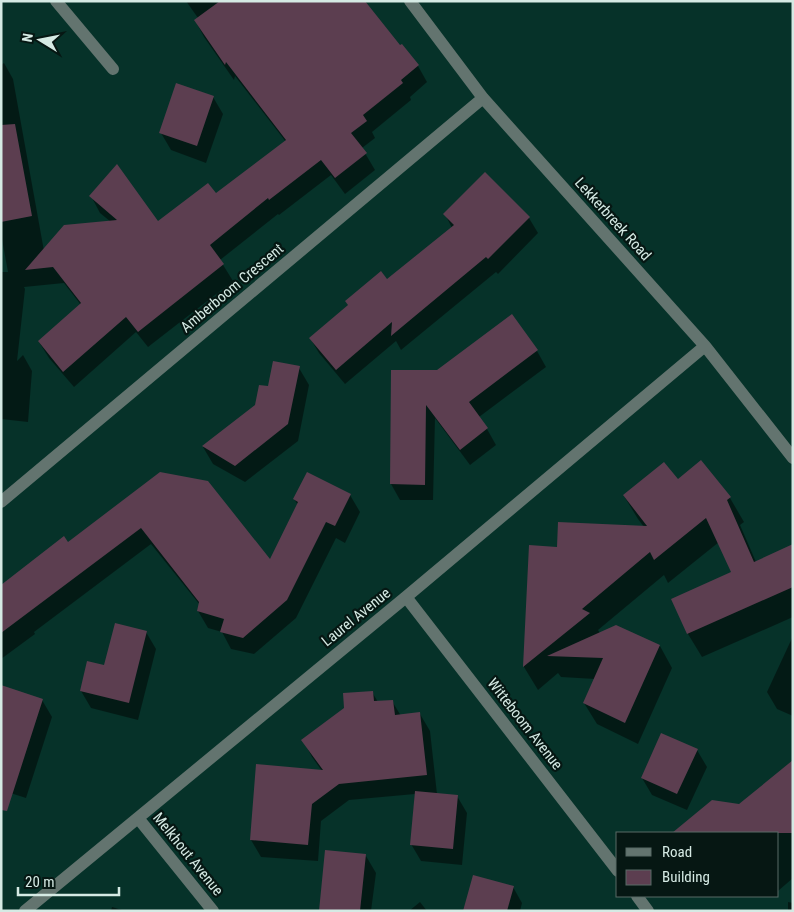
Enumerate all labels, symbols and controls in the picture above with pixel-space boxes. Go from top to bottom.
north arrow [15,15,65,65]
text: N [19,32,36,43]
street label: Lekkerbreek Road [571,174,655,264]
street label: Amberboom Crescent [177,240,287,336]
street label: Laurel Avenue [318,584,394,650]
street label: Witteboom Avenue [484,675,566,773]
street label: Melkhout Avenue [149,809,227,899]
legend [616,832,779,897]
text: Road [662,843,692,861]
scale bar [18,864,119,896]
text: Building [662,868,710,886]
text: 20 m [25,873,55,891]

